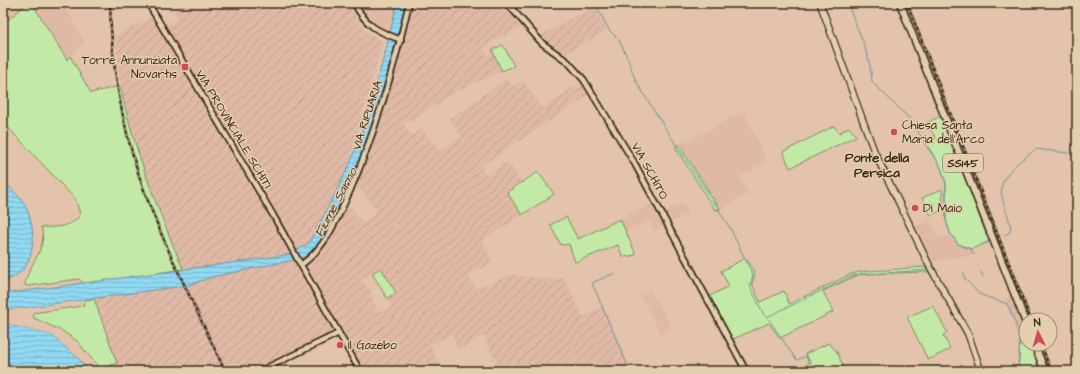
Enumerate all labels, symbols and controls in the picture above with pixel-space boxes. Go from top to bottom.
place label: Torre Annunziata Novartis [82,52,177,83]
marker: Torre Annunziata Novartis [180,62,190,72]
street label: VIA PROVINCIALE SCHITI [191,67,276,192]
street label: VIA RIPUARIA [348,78,387,152]
place label: Chiesa Santa Maria dell'Arco [902,117,985,148]
marker: Chiesa Santa Maria dell'Arco [889,127,899,137]
street label: VIA SCHITO [627,140,672,203]
district label: Ponte della Persica [845,149,909,182]
road number: SS145 [943,154,983,172]
water label: Fiume Sarno [310,163,362,240]
place label: Di Maio [923,200,962,217]
marker: Di Maio [910,203,920,213]
north arrow [1018,312,1058,352]
text: N [1033,315,1041,330]
place label: Il Gazebo [348,337,397,354]
marker: Il Gazebo [335,340,345,350]

